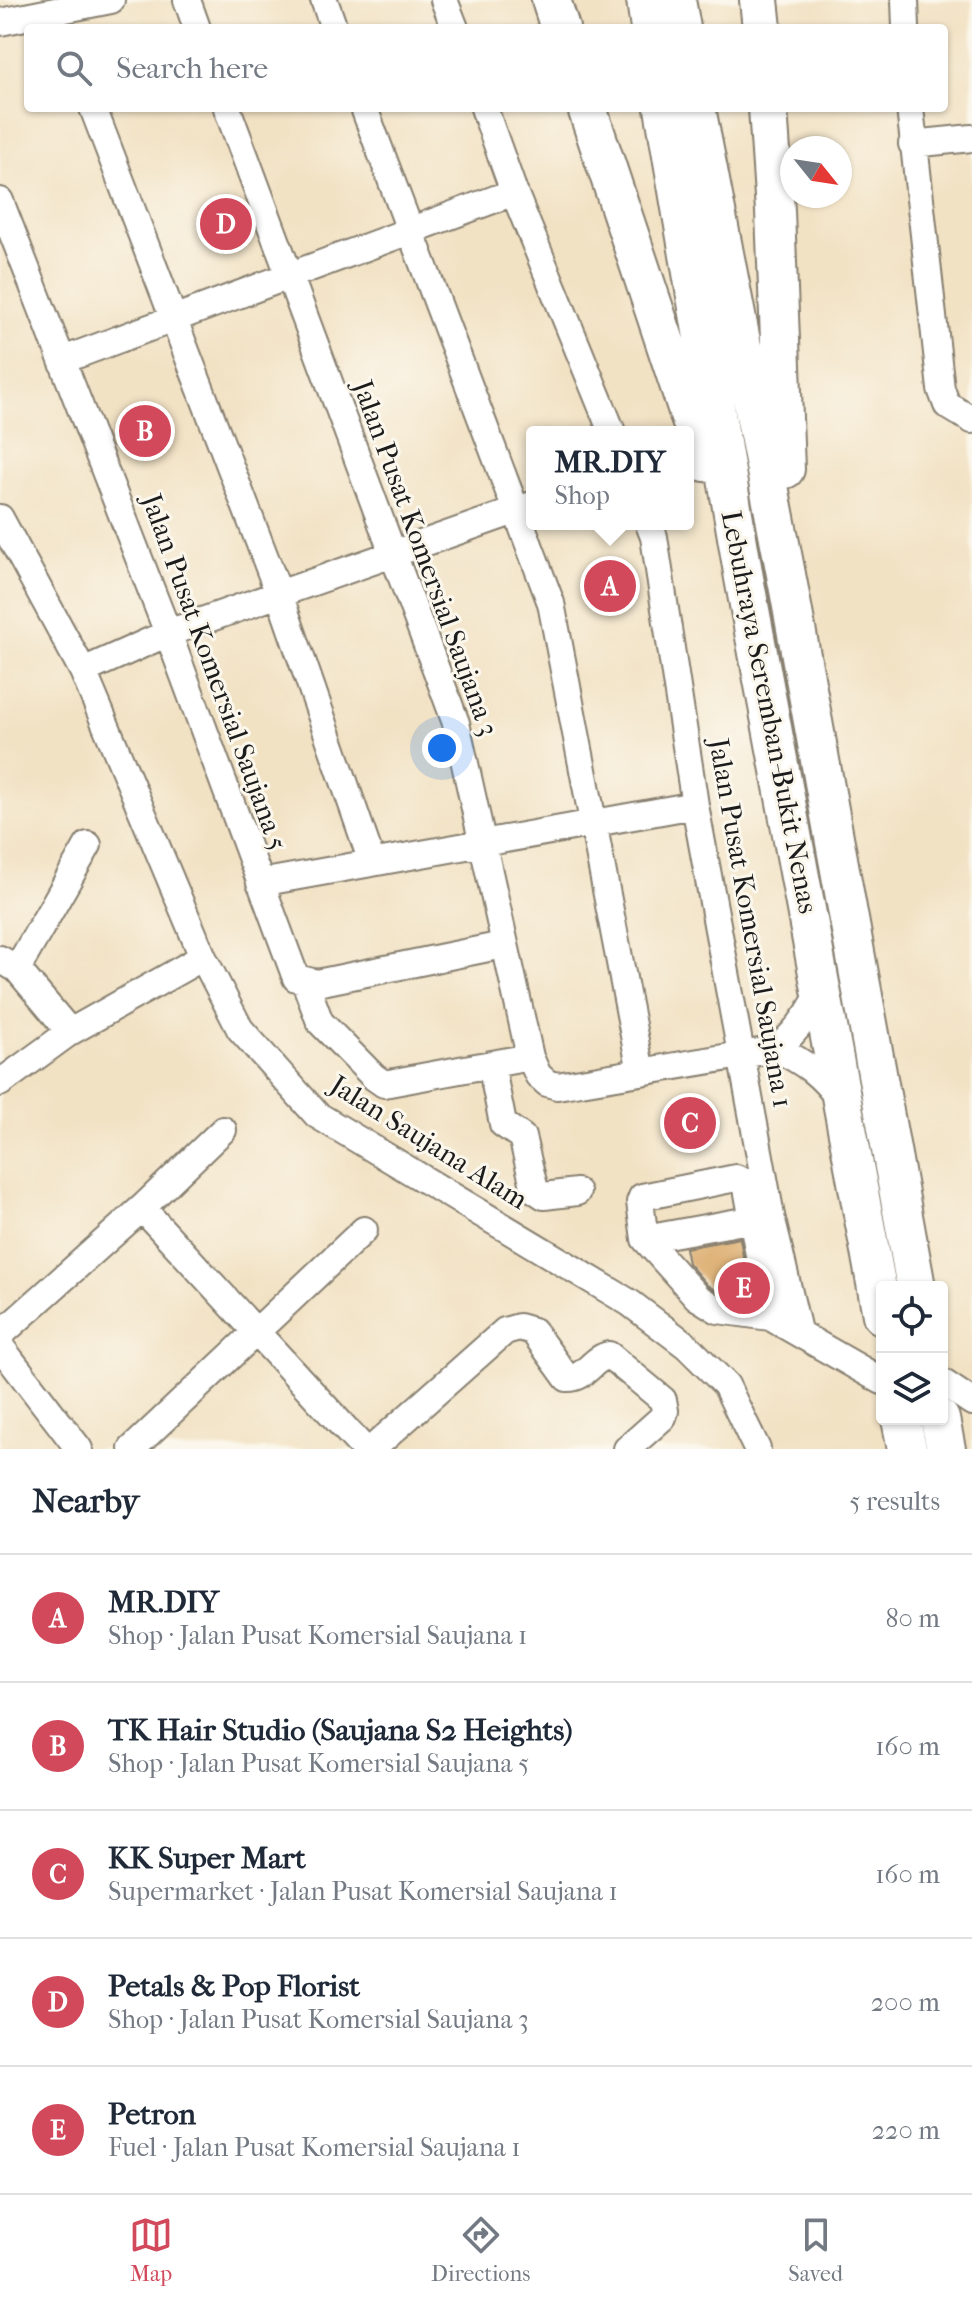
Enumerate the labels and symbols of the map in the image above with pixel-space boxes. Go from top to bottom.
north arrow [780,136,852,208]
pin: D [200,194,252,254]
street label: Jalan Pusat Komersial Saujana 3 [346,374,506,740]
pin: B [119,401,171,461]
street label: Jalan Pusat Komersial Saujana 5 [134,488,295,855]
street label: Lebuhraya Seremban-Bukit Nenas [715,508,825,916]
pin: A [584,556,636,616]
your location [422,728,462,768]
street label: Jalan Pusat Komersial Saujana 1 [702,734,800,1110]
street label: Jalan Saujana Alam [323,1067,534,1216]
pin: C [664,1093,716,1153]
pin: E [718,1258,770,1318]

